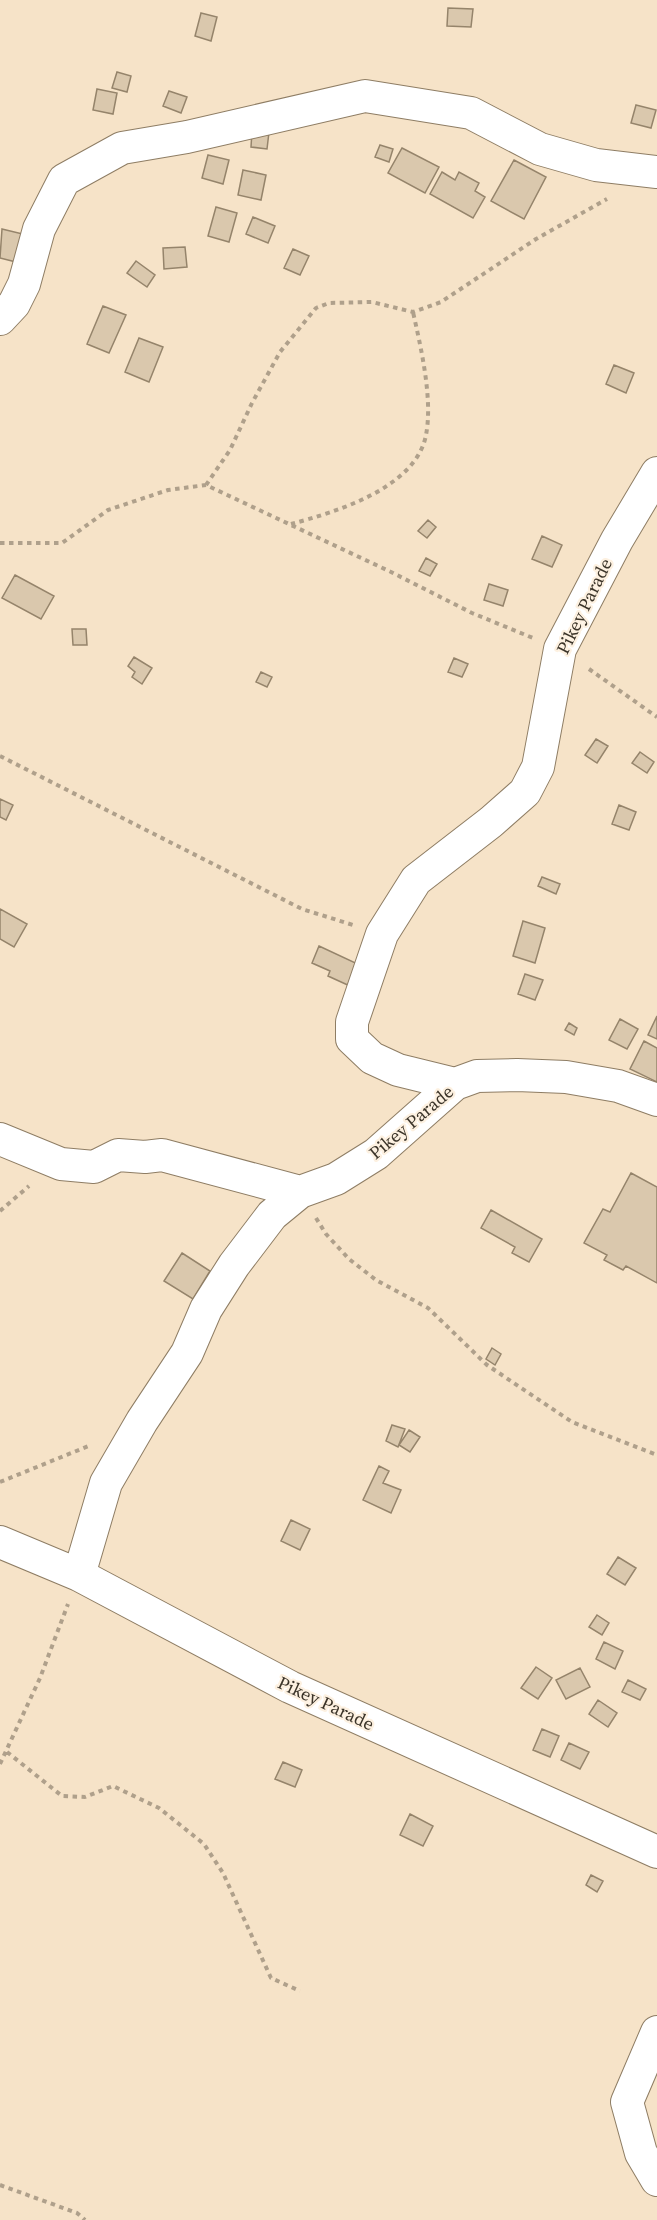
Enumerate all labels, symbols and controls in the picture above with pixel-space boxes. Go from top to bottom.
street label: Pikey Parade [550,554,618,658]
street label: Pikey Parade [363,1079,459,1165]
street label: Pikey Parade [274,1670,378,1736]

